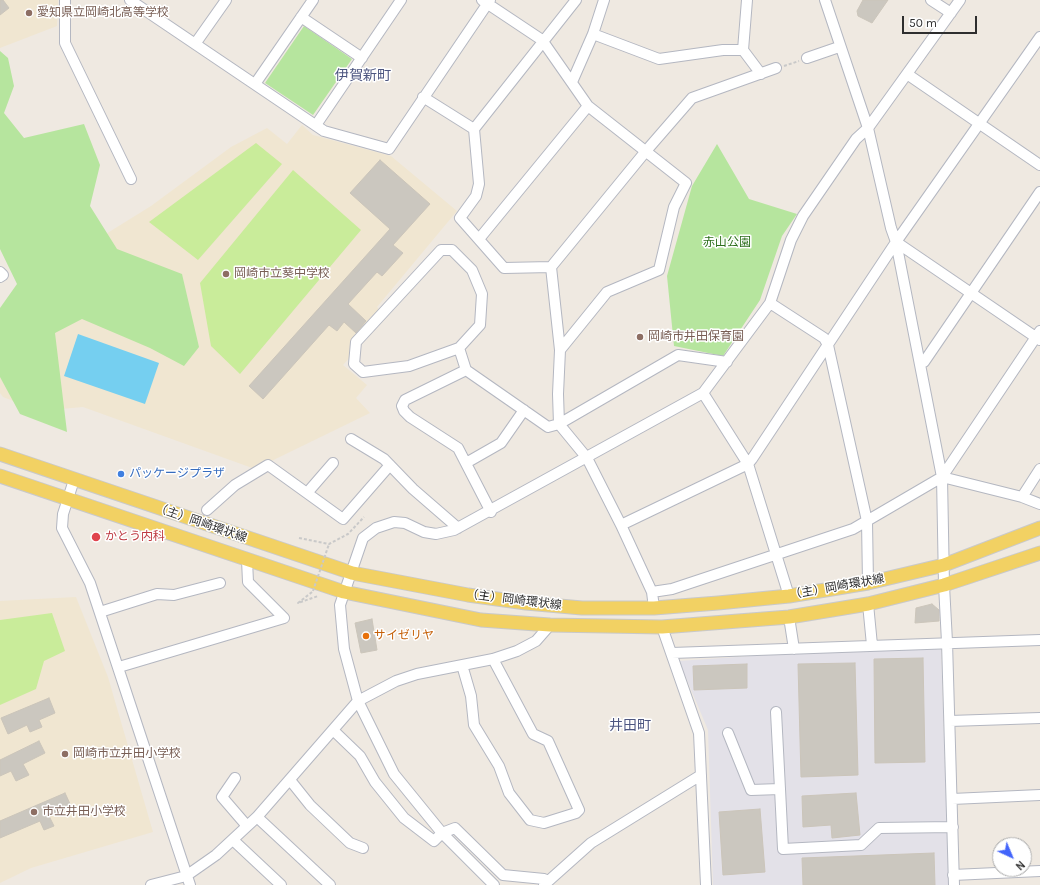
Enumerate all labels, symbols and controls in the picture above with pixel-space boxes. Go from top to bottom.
place label: 愛知県立岡崎北高等学校 [37,6,169,20]
marker: 愛知県立岡崎北高等学校 [24,8,34,18]
scale bar [904,8,979,34]
text: 50 m [909,16,937,30]
district label: 伊賀新町 [335,68,391,84]
park label: 赤山公園 [703,236,751,250]
place label: 岡崎市立葵中学校 [234,267,330,281]
marker: 岡崎市立葵中学校 [221,269,231,279]
place label: 岡崎市井田保育園 [648,330,744,344]
marker: 岡崎市井田保育園 [635,332,645,342]
place label: パッケージプラザ [129,467,225,481]
marker: パッケージプラザ [116,469,126,479]
street label: （主）岡崎環状線 [153,501,249,545]
place label: かとう内科 [105,530,165,544]
marker: かとう内科 [90,531,102,543]
street label: （主）岡崎環状線 [788,572,886,602]
street label: （主）岡崎環状線 [465,587,563,613]
place label: サイゼリヤ [374,629,434,643]
marker: サイゼリヤ [361,631,371,641]
district label: 井田町 [609,718,651,734]
place label: 岡崎市立井田小学校 [73,747,181,761]
marker: 岡崎市立井田小学校 [60,749,70,759]
place label: 市立井田小学校 [42,805,126,819]
marker: 市立井田小学校 [29,807,39,817]
north arrow [992,837,1032,877]
text: N [1013,858,1027,873]

